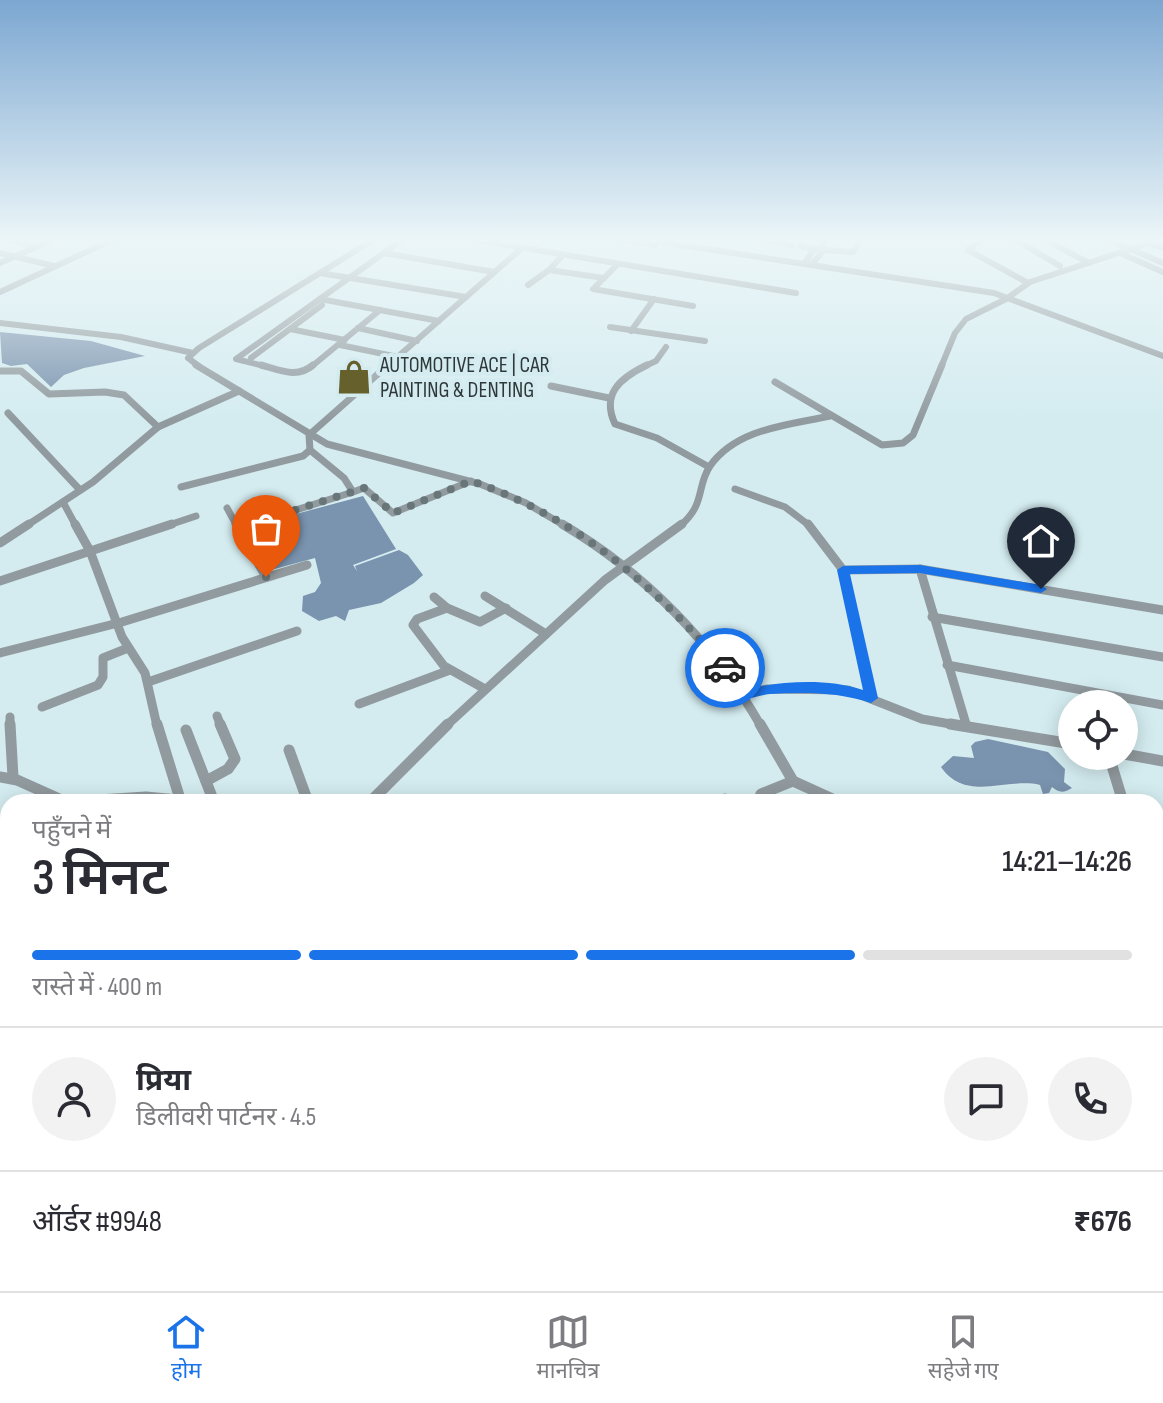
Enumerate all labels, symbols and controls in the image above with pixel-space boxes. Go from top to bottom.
place label: AUTOMOTIVE ACE | CAR PAINTING & DENTING [379,352,550,404]
shop icon: AUTOMOTIVE ACE | CAR PAINTING & DENTING [335,358,373,396]
pin [232,495,300,577]
icon: bag [244,507,288,551]
pin [1007,507,1075,589]
icon: home [1019,519,1063,563]
courier [685,628,765,708]
icon: car [703,646,747,690]
map controls [1058,690,1138,770]
button: locate [1058,690,1138,770]
text: पहुँचने में [32,815,111,846]
text: 14:21–14:26 [1002,844,1132,880]
text: 3 मिनट [32,847,168,910]
text: रास्ते में · 400 m [32,972,162,1003]
button: person [32,1057,116,1141]
button: chat [944,1057,1028,1141]
button: phone [1048,1057,1132,1141]
text: प्रिया [136,1063,191,1099]
text: डिलीवरी पार्टनर · 4.5 [136,1102,316,1133]
text: ऑर्डर #9948 [32,1204,162,1240]
text: ₹676 [1074,1204,1132,1240]
tab: होम [164,1310,208,1387]
tab: मानचित्र [537,1310,599,1387]
tab: सहेजे गए [928,1310,999,1387]

